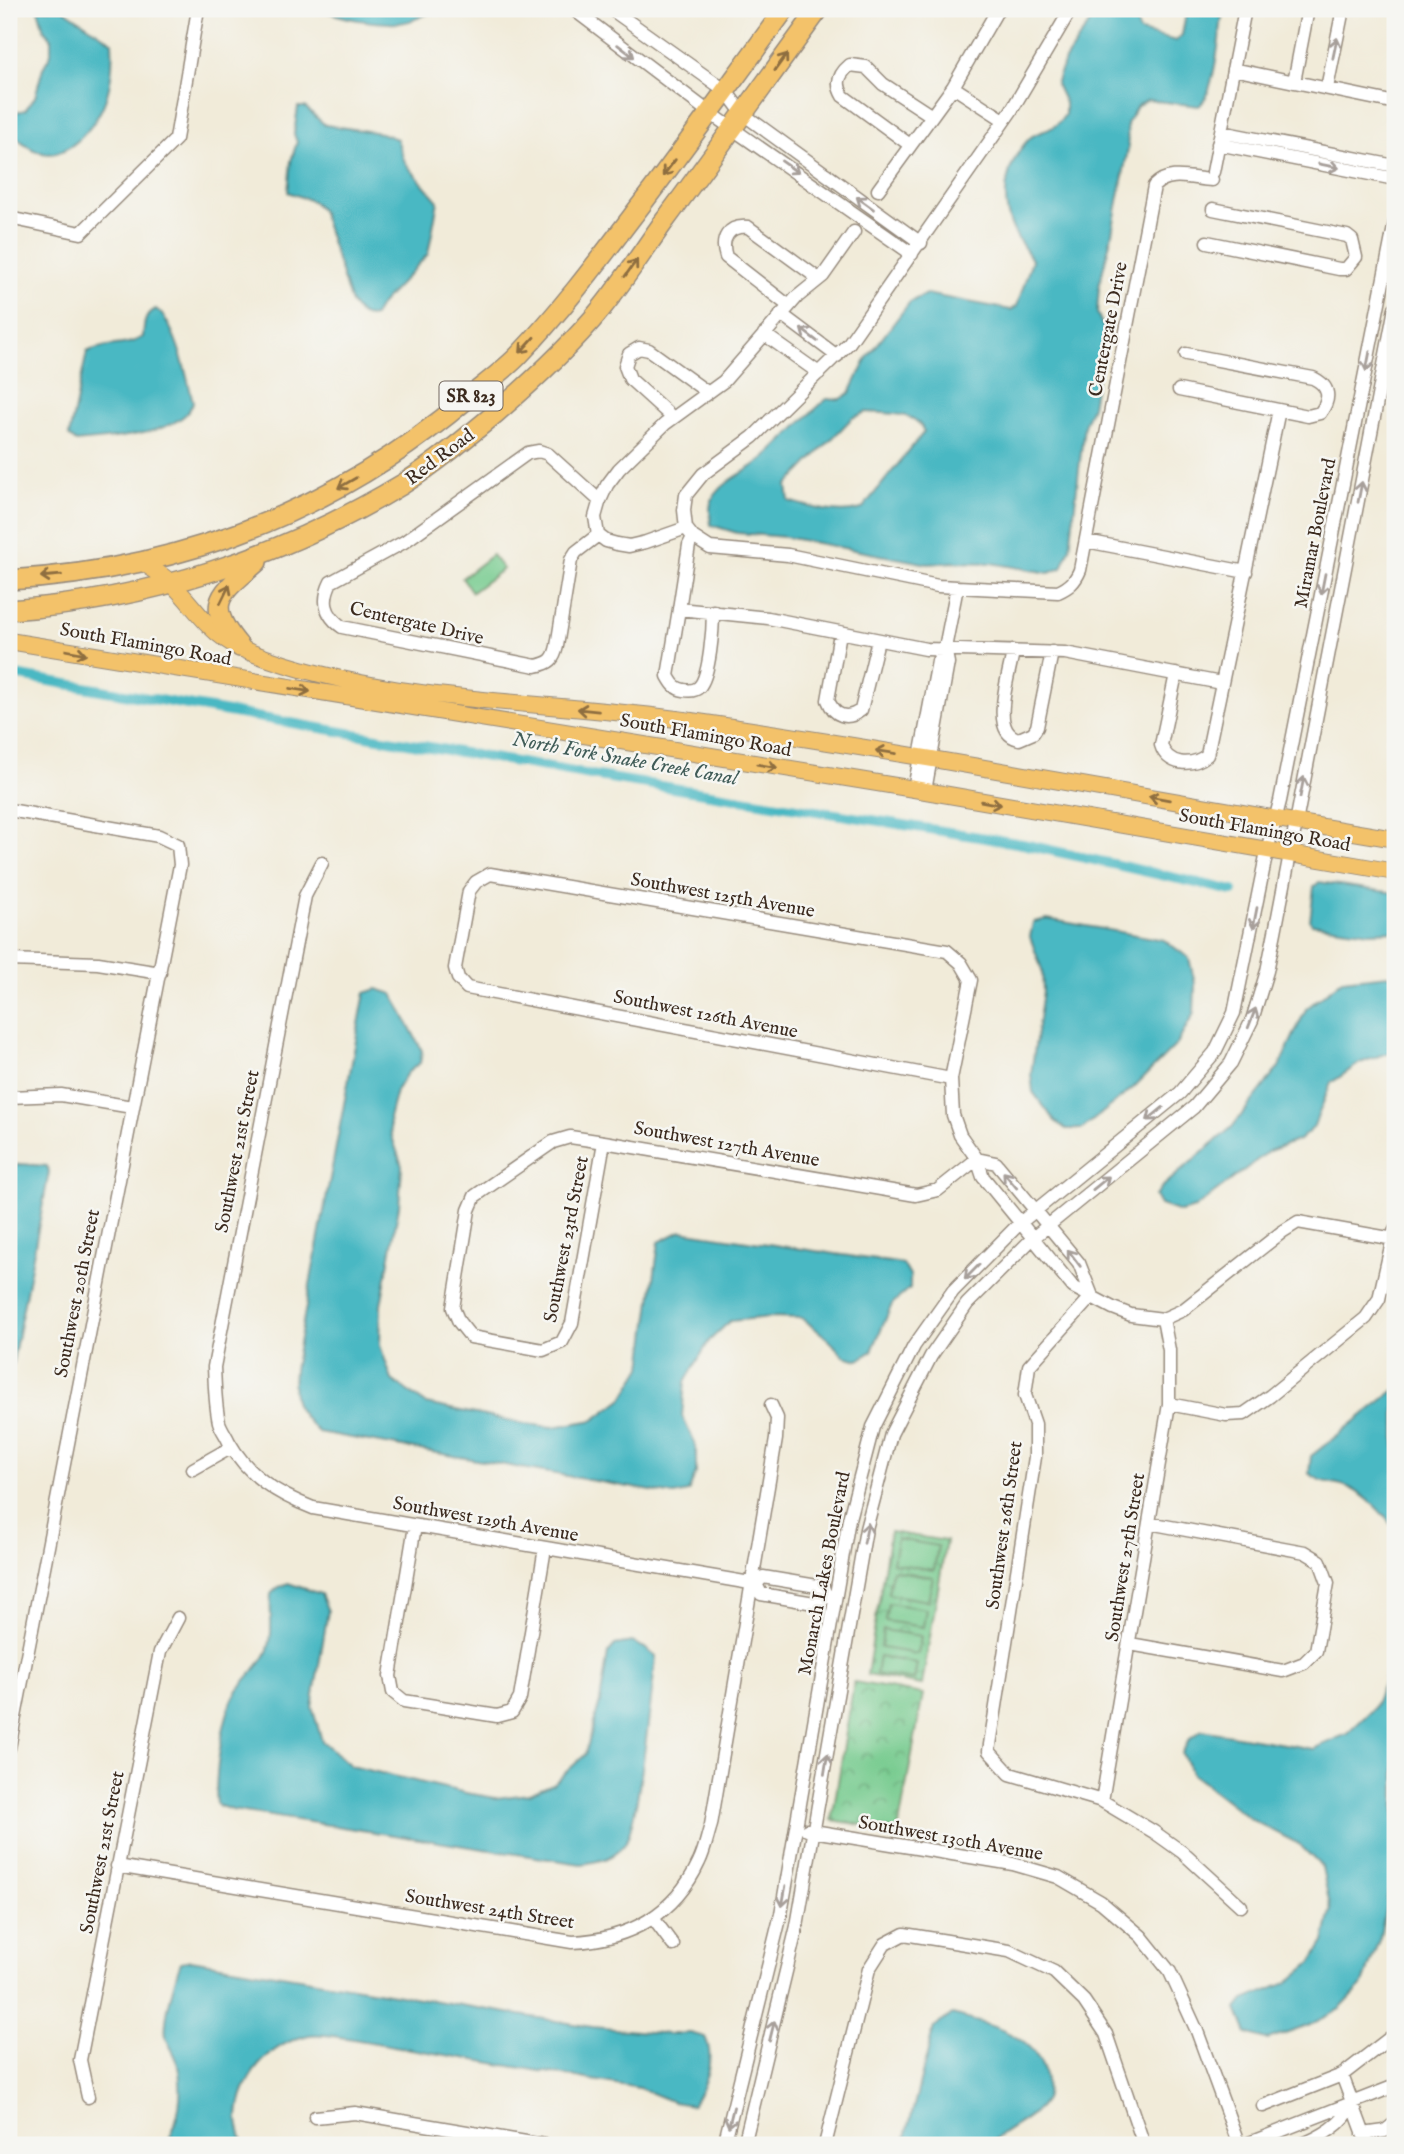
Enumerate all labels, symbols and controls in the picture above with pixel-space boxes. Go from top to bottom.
one-way arrow [1328,37,1342,60]
one-way arrow [616,44,635,58]
one-way arrow [773,52,788,71]
one-way arrow [662,158,676,177]
one-way arrow [1317,159,1340,173]
one-way arrow [780,160,799,174]
one-way arrow [856,196,875,210]
one-way arrow [624,259,638,278]
street label: Centergate Drive [1084,260,1134,399]
one-way arrow [800,328,819,343]
one-way arrow [519,336,535,354]
one-way arrow [1360,349,1374,372]
road number: SR 823 [440,382,503,410]
street label: Red Road [401,423,480,491]
street label: Miramar Boulevard [1290,456,1342,610]
one-way arrow [338,476,358,490]
one-way arrow [1353,481,1367,504]
one-way arrow [41,570,63,583]
one-way arrow [1316,572,1330,595]
one-way arrow [218,584,232,605]
street label: Centergate Drive [347,597,486,651]
street label: South Flamingo Road [58,618,234,672]
one-way arrow [64,646,87,659]
one-way arrow [289,684,311,697]
one-way arrow [578,703,600,716]
street label: South Flamingo Road [618,709,794,763]
water label: North Fork Snake Creek Canal [510,726,742,793]
one-way arrow [876,745,898,758]
one-way arrow [755,760,778,773]
one-way arrow [1296,776,1309,799]
one-way arrow [1148,791,1171,804]
one-way arrow [979,797,1002,810]
street label: South Flamingo Road [1177,804,1353,858]
street label: Southwest 125th Avenue [629,868,817,924]
one-way arrow [1247,906,1261,929]
street label: Southwest 126th Avenue [611,985,800,1045]
one-way arrow [1247,1008,1259,1029]
street label: Southwest 21st Street [210,1068,266,1235]
one-way arrow [1146,1106,1164,1122]
street label: Southwest 127th Avenue [632,1117,822,1173]
street label: Southwest 23rd Street [539,1154,595,1325]
one-way arrow [1002,1171,1018,1189]
one-way arrow [1091,1175,1109,1191]
street label: Southwest 20th Street [50,1207,106,1380]
one-way arrow [1067,1250,1082,1268]
one-way arrow [964,1263,981,1280]
street label: Southwest 26th Street [981,1439,1029,1611]
street label: Monarch Lakes Boulevard [793,1469,857,1677]
street label: Southwest 27th Street [1101,1471,1151,1643]
street label: Southwest 129th Avenue [391,1492,580,1548]
one-way arrow [859,1522,873,1545]
one-way arrow [820,1754,833,1776]
street label: Southwest 21st Street [75,1769,131,1936]
street label: Southwest 130th Avenue [857,1811,1045,1867]
one-way arrow [777,1884,791,1907]
street label: Southwest 24th Street [403,1885,576,1935]
one-way arrow [765,2020,779,2043]
one-way arrow [724,2105,737,2128]

